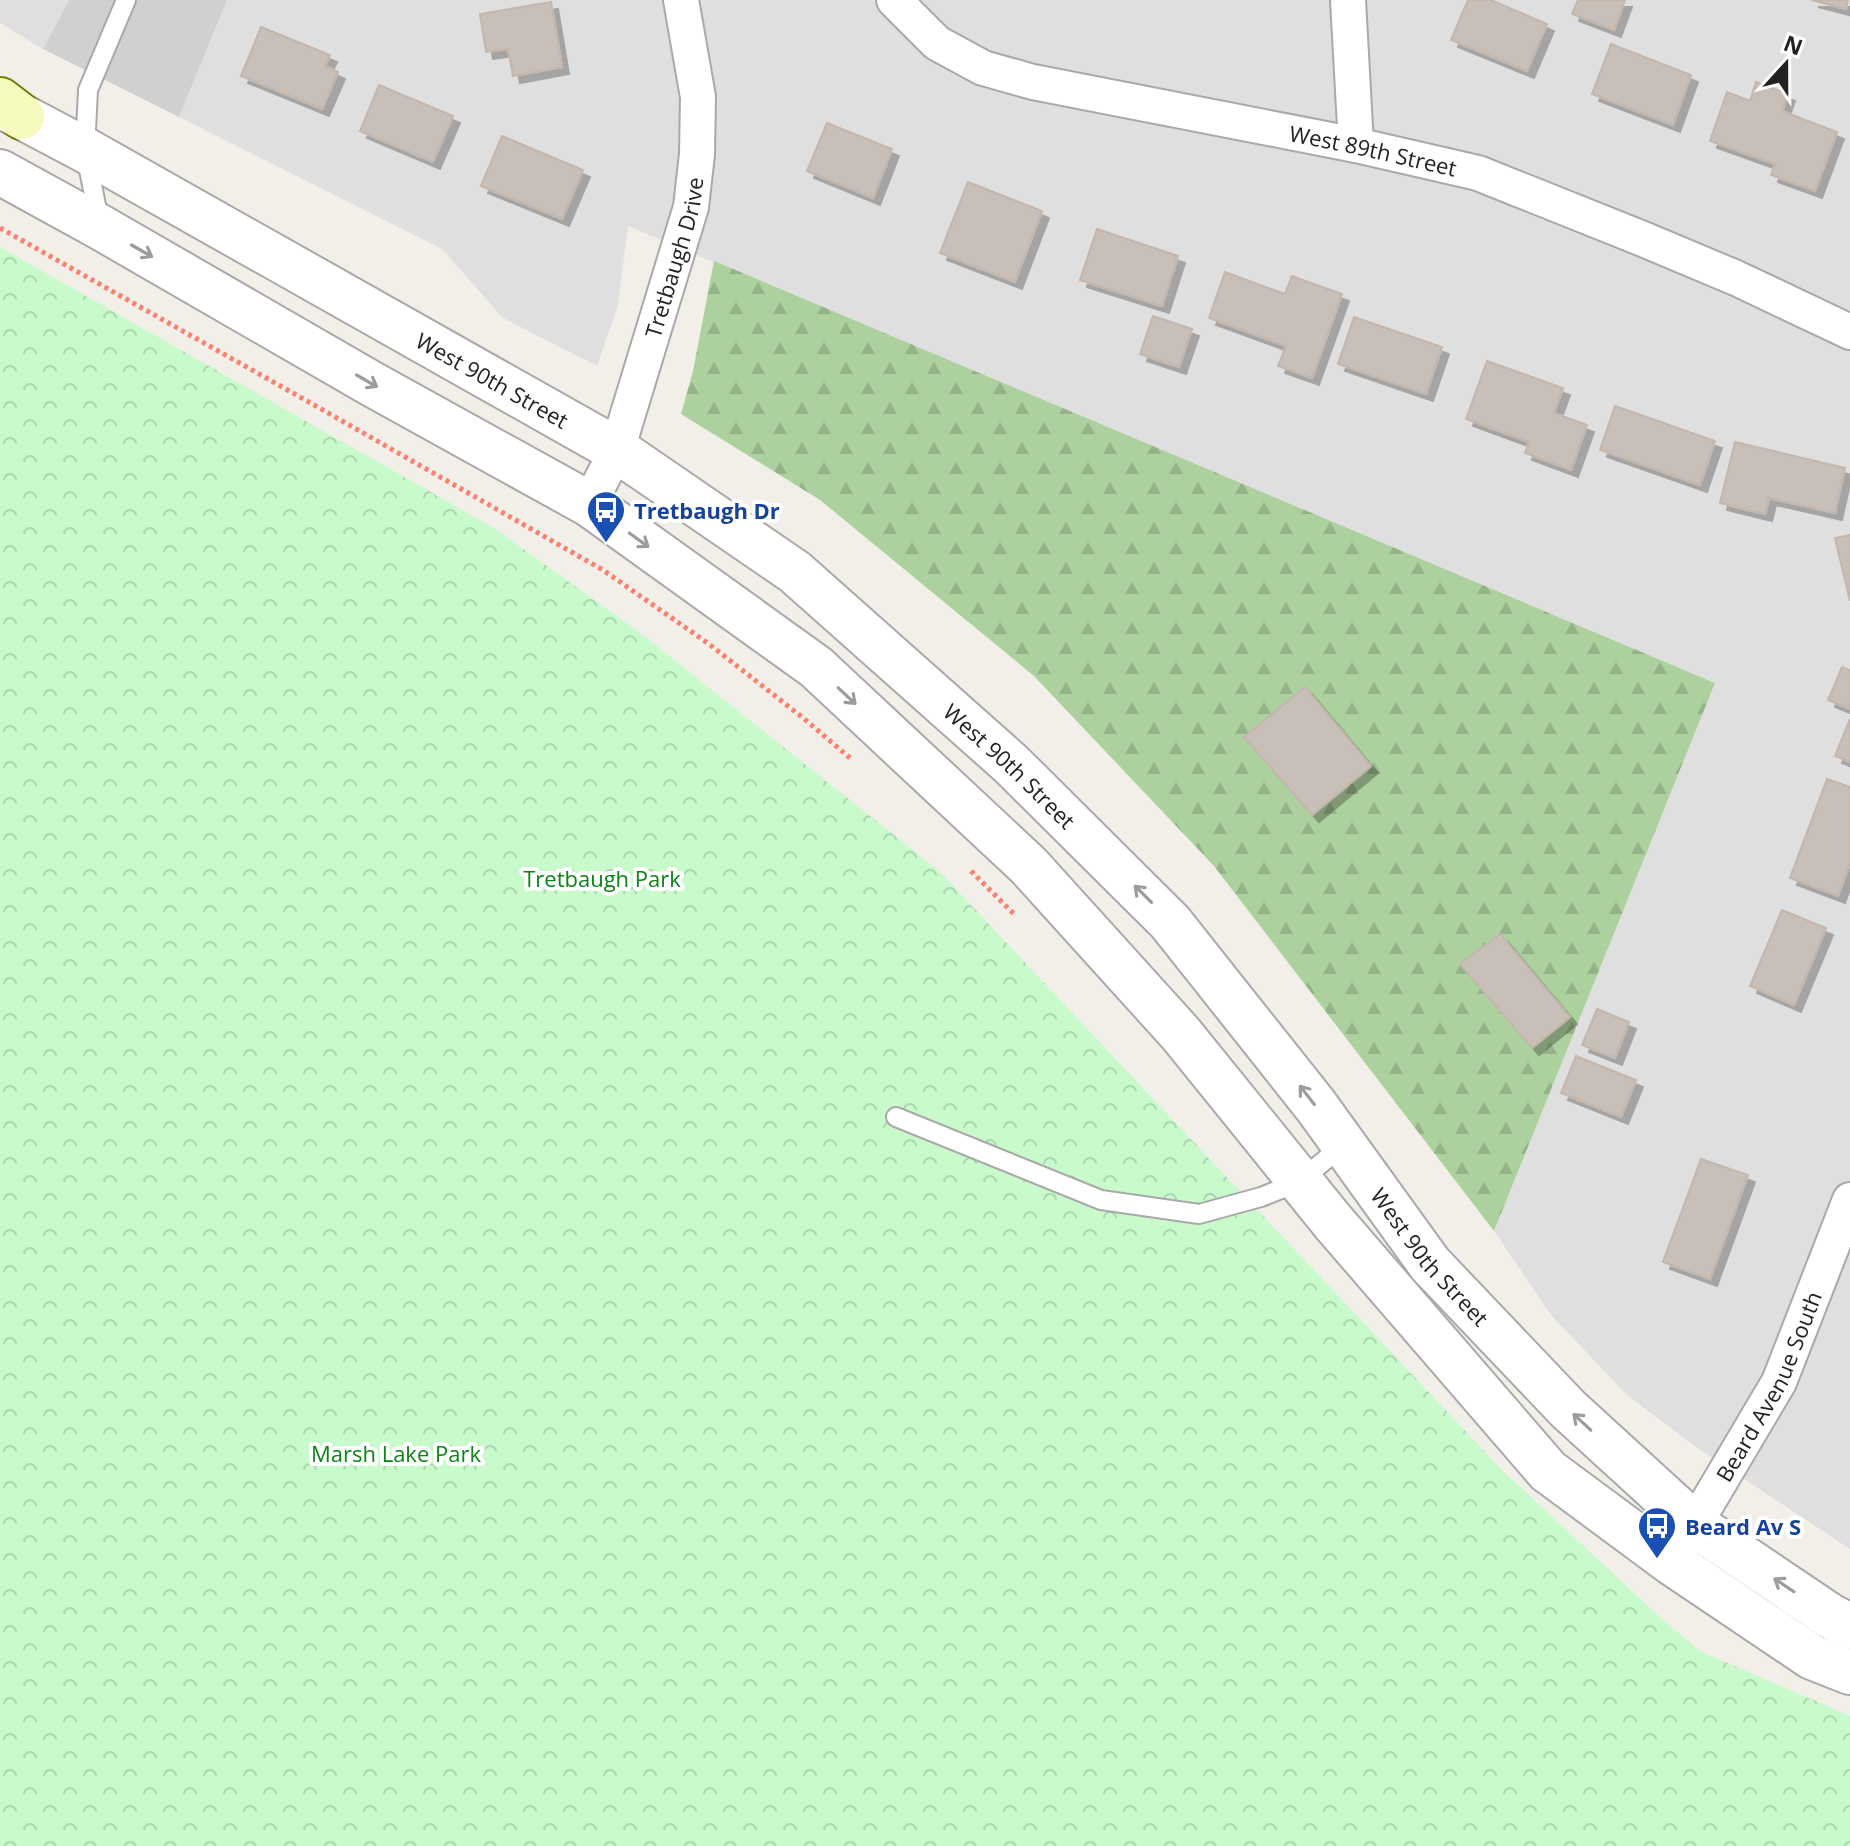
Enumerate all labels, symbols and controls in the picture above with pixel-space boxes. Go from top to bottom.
north arrow [1746,24,1826,104]
text: N [1780,27,1807,62]
street label: West 89th Street [1287,117,1460,183]
street label: Tretbaugh Drive [637,176,709,341]
one-way arrow [130,243,153,259]
street label: West 90th Street [411,325,574,435]
one-way arrow [355,373,378,389]
bus stop icon: Tretbaugh Dr [585,489,627,544]
place label: Tretbaugh Dr [634,495,780,525]
one-way arrow [628,532,650,548]
one-way arrow [837,687,857,706]
street label: West 90th Street [938,696,1082,835]
park label: Tretbaugh Park [523,863,681,893]
one-way arrow [1133,885,1153,904]
one-way arrow [1299,1085,1316,1106]
street label: West 90th Street [1365,1182,1496,1332]
street label: Beard Avenue South [1708,1287,1828,1487]
one-way arrow [1573,1413,1593,1431]
park label: Marsh Lake Park [311,1438,481,1468]
bus stop icon: Beard Av S [1636,1505,1678,1560]
place label: Beard Av S [1685,1511,1801,1541]
one-way arrow [1773,1577,1795,1593]

